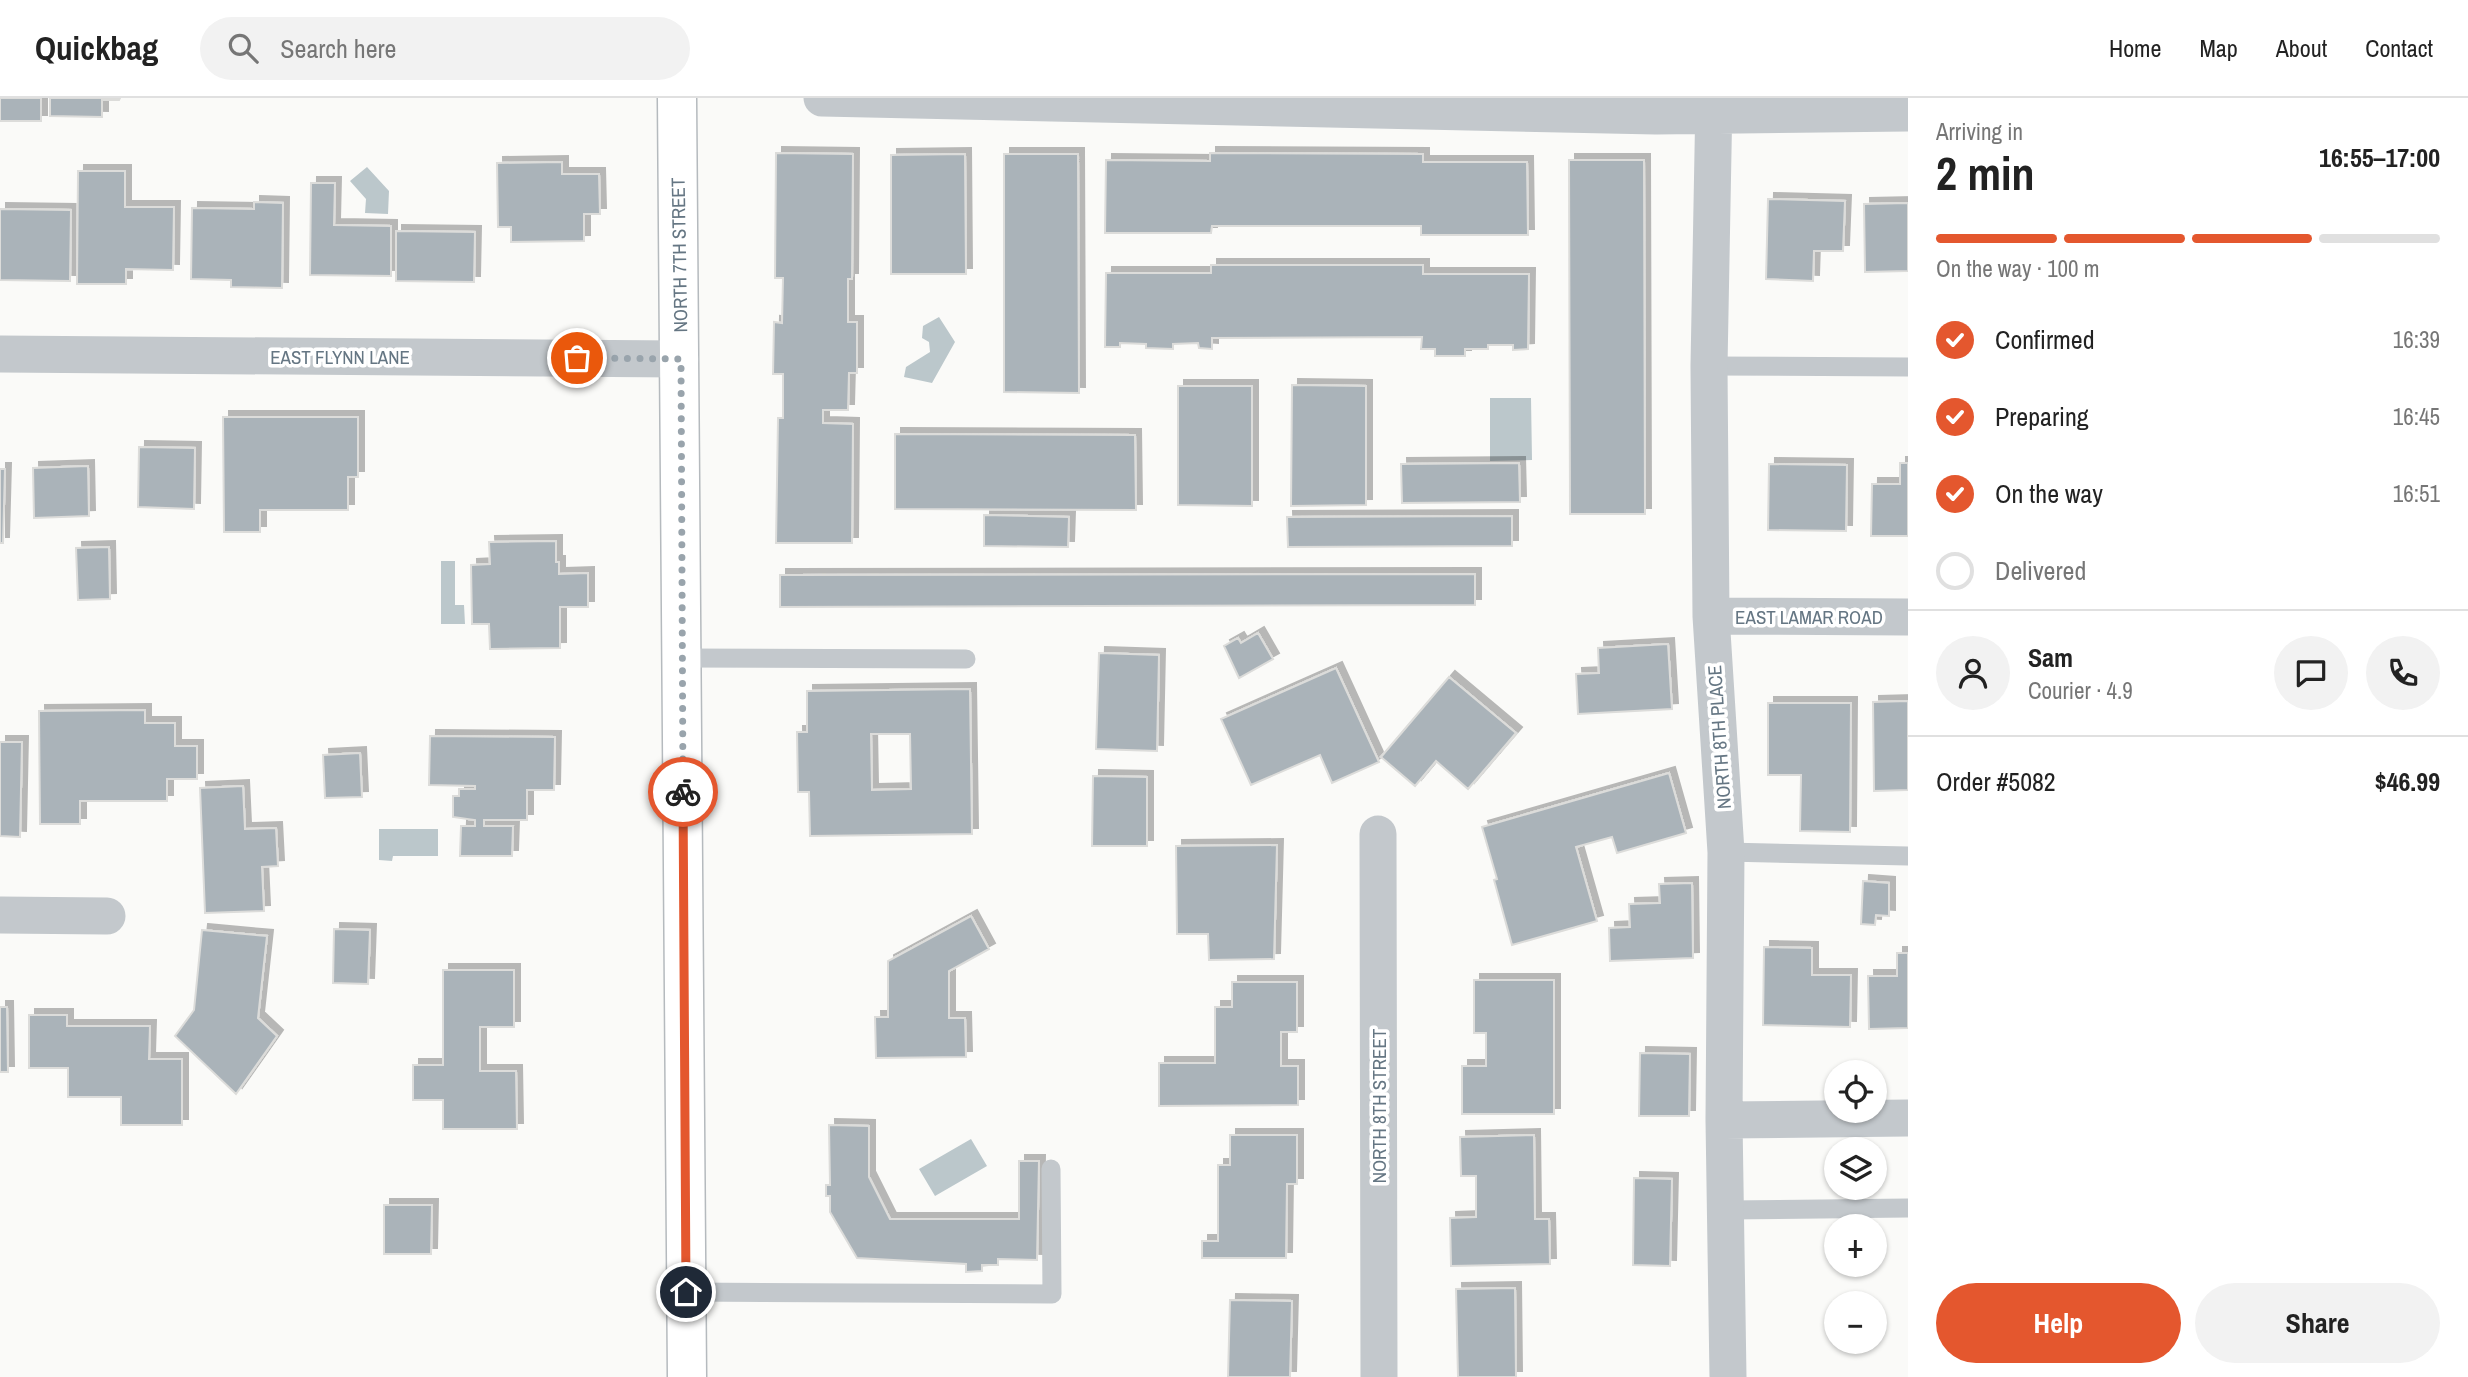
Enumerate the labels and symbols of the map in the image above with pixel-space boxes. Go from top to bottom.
street label: NORTH 7TH STREET [665,177,693,333]
pin [547,328,607,388]
street label: EAST FLYNN LANE [270,344,410,370]
street label: EAST LAMAR ROAD [1735,604,1883,630]
street label: NORTH 8TH PLACE [1701,664,1737,810]
courier [648,757,718,827]
street label: NORTH 8TH STREET [1366,1028,1392,1183]
pin [656,1262,716,1322]

